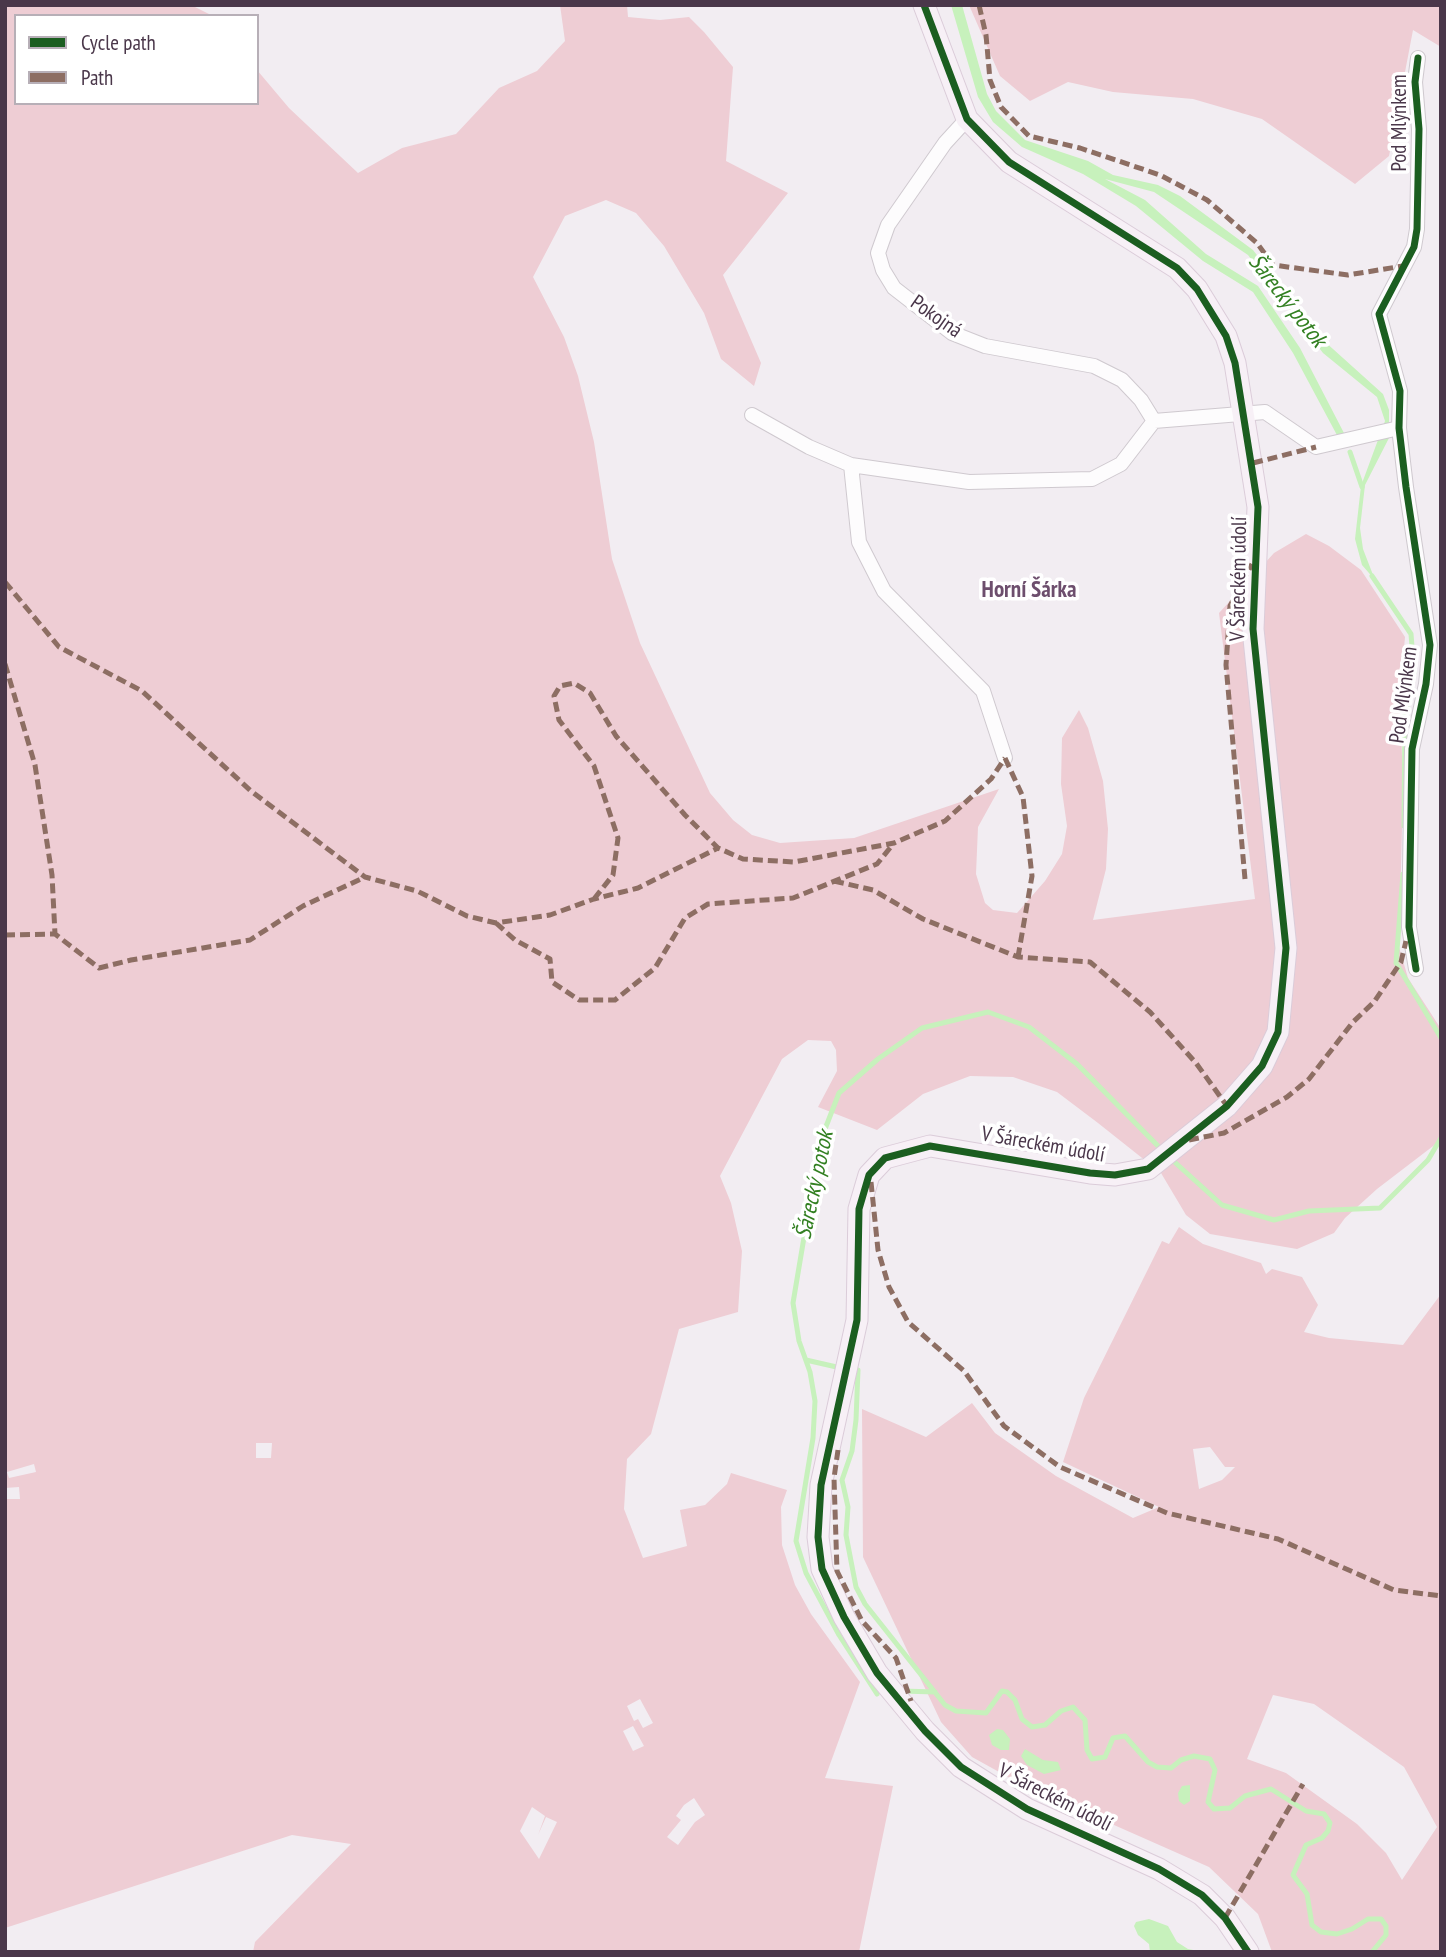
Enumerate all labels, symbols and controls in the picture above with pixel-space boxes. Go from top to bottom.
legend [14,14,259,105]
text: Cycle path [81,29,156,56]
text: Path [81,64,113,91]
street label: Pod Mlýnkem [1387,74,1413,172]
water label: Šárecký potok [1242,249,1332,353]
street label: Pokojná [905,290,967,344]
street label: V Šáreckém údolí [1225,516,1253,642]
district label: Horní Šárka [982,576,1076,604]
street label: Pod Mlýnkem [1385,645,1423,745]
street label: V Šáreckém údolí [979,1122,1107,1168]
water label: Šárecký potok [790,1128,840,1242]
street label: V Šáreckém údolí [994,1758,1116,1838]

